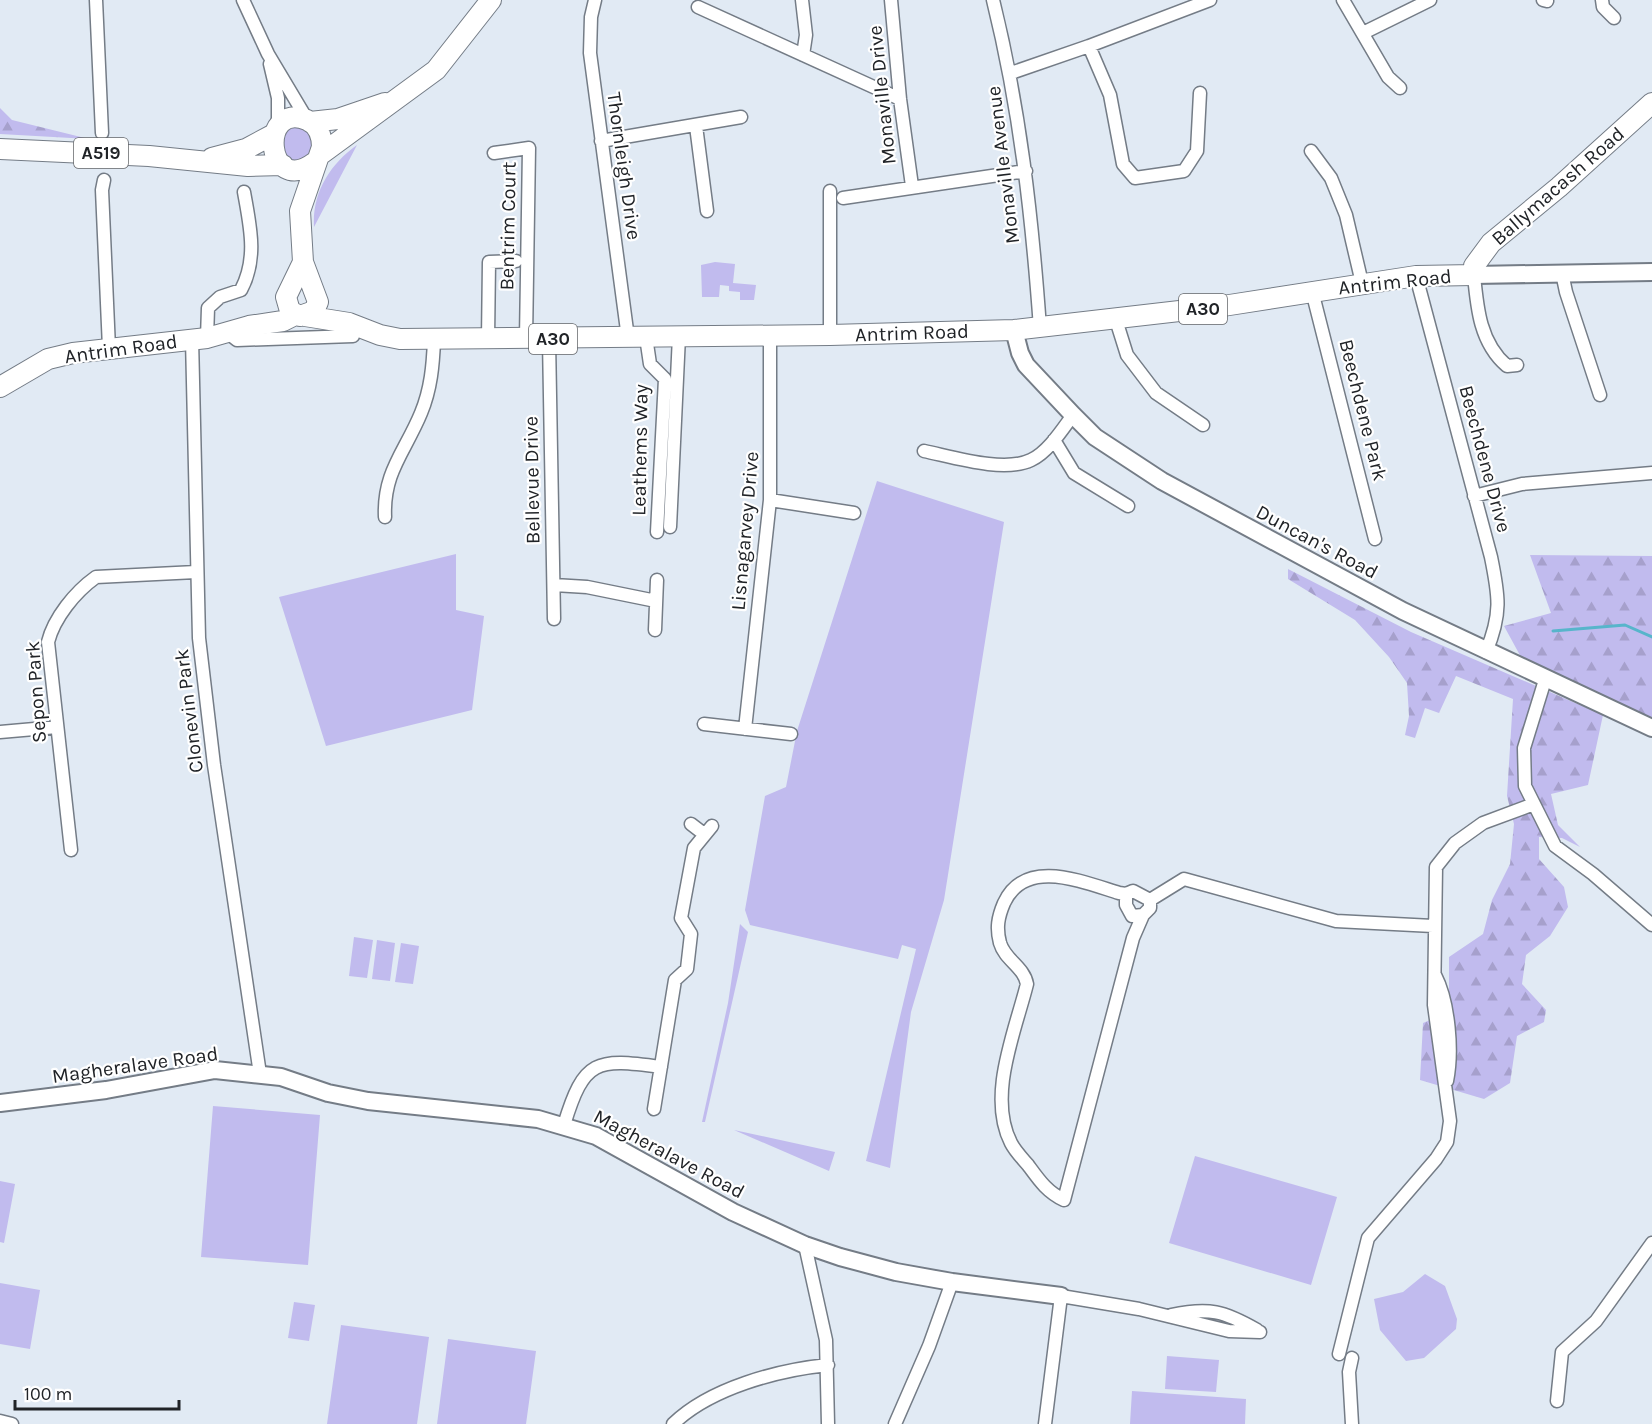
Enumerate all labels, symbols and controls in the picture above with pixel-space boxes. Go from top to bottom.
street label: Monaville Drive [863,24,901,166]
street label: Monaville Avenue [982,85,1024,245]
street label: Thornleigh Drive [602,91,646,241]
street label: Ballymacash Road [1487,122,1629,250]
road number: A519 [74,138,128,168]
street label: Bentrim Court [495,161,521,291]
street label: Antrim Road [1337,265,1453,299]
road number: A30 [1179,294,1227,324]
street label: Antrim Road [855,320,969,346]
road number: A30 [529,324,577,354]
street label: Antrim Road [63,330,179,368]
street label: Beechdene Park [1334,337,1392,483]
street label: Beechdene Drive [1454,383,1516,535]
street label: Leathems Way [627,384,653,516]
street label: Bellevue Drive [519,416,545,544]
street label: Lisnagarvey Drive [727,451,763,611]
street label: Duncan's Road [1252,500,1382,584]
street label: Sepon Park [21,640,51,744]
street label: Clonevin Park [170,648,208,774]
street label: Magheralave Road [50,1042,220,1088]
street label: Magheralave Road [590,1105,748,1203]
scale bar [15,1373,178,1411]
text: 100 m [24,1383,72,1405]

